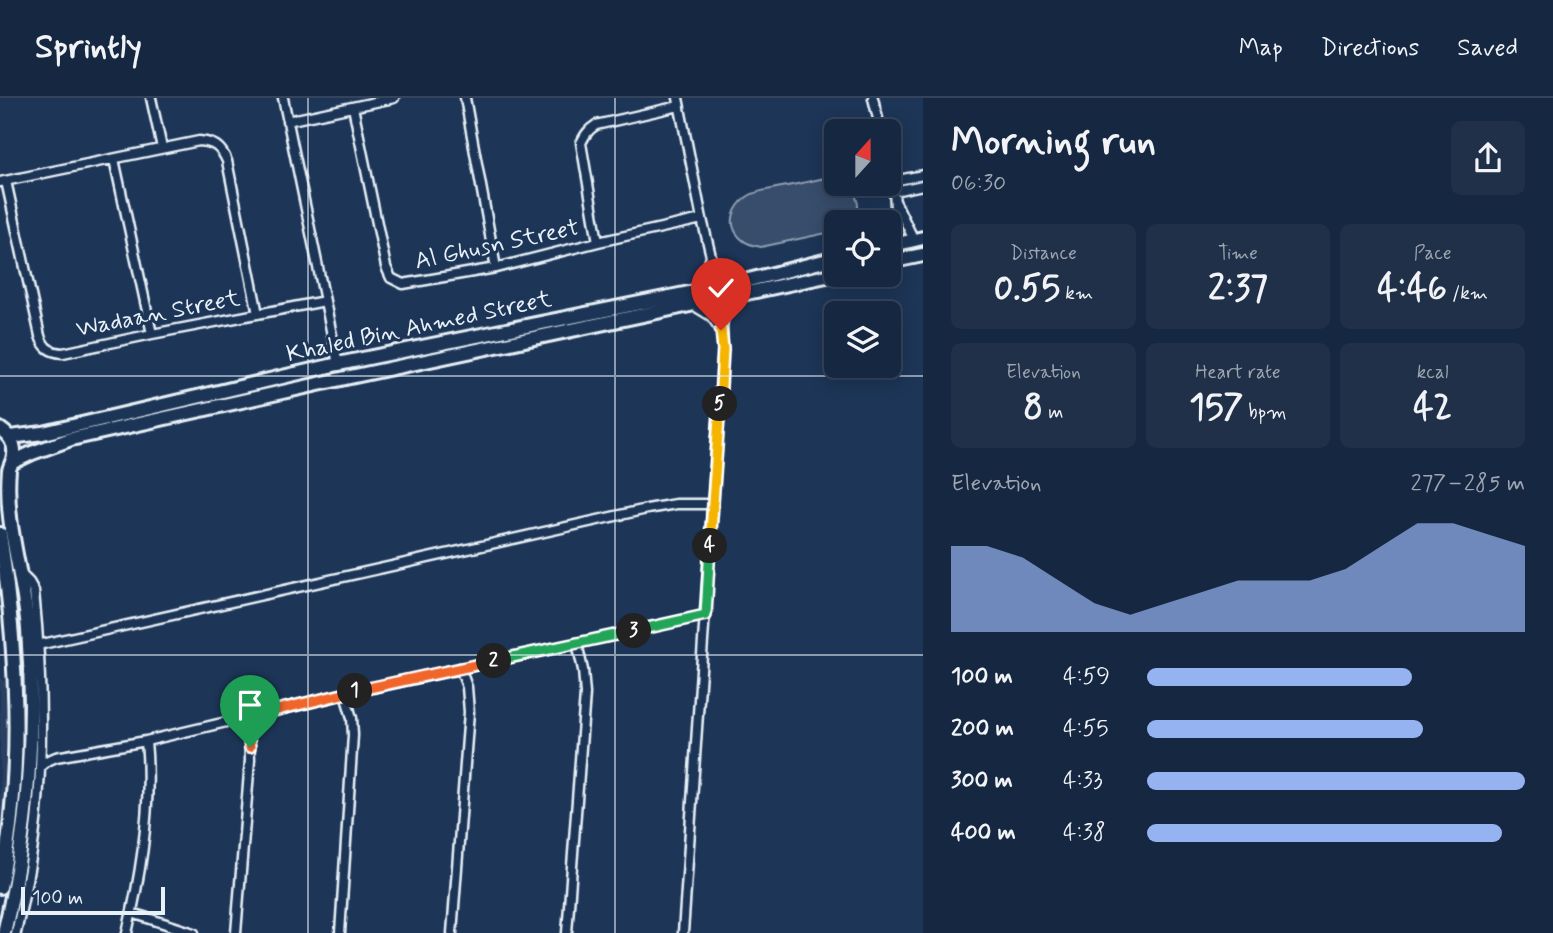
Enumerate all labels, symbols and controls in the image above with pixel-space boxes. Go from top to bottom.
text: Sprintly [35,26,142,70]
text: Map [1239,33,1283,64]
text: Directions [1321,33,1419,64]
text: Saved [1457,33,1518,64]
text: Morning run [951,118,1156,167]
north arrow [824,119,901,196]
map controls [824,119,901,378]
button: share [1451,121,1525,195]
text: 06:30 [951,169,1006,199]
button: locate [824,210,901,287]
street label: Al Ghusn Street [412,212,582,278]
text: Distance [1010,241,1077,266]
text: Time [1218,241,1258,266]
text: Pace [1414,241,1452,266]
pin [691,258,751,330]
text: 0.55 [994,266,1060,312]
text: 2:37 [1208,266,1268,312]
text: 4:46 [1377,266,1447,312]
icon: check [702,269,740,307]
text: km [1060,281,1093,306]
text: /km [1447,281,1488,306]
street label: Wadaan Street [73,283,243,345]
street label: Khaled Bin Ahmed Street [284,284,554,370]
button: layers [824,301,901,378]
text: Elevation [1006,360,1081,385]
text: Heart rate [1195,360,1281,385]
text: kcal [1417,360,1449,385]
text: 8 [1023,385,1043,431]
text: 157 [1189,385,1243,431]
text: 42 [1413,385,1452,431]
pin: 5 [702,386,738,422]
text: 5 [714,391,725,416]
text: m [1043,400,1063,425]
text: bpm [1243,400,1287,425]
text: Elevation [951,469,1042,499]
text: 277–285 m [1410,469,1525,499]
pin: 4 [692,528,728,564]
text: 4 [704,533,715,558]
pin: 3 [616,614,652,648]
text: 3 [629,618,638,643]
pin: 2 [476,644,512,678]
text: 2 [489,648,498,673]
text: 100 m [951,662,1013,692]
text: 4:59 [1063,662,1110,692]
pin: 1 [338,674,372,708]
pin [220,675,280,747]
text: 1 [350,678,359,703]
icon: arrive [231,686,269,724]
text: 200 m [951,714,1014,744]
text: 4:55 [1063,714,1109,744]
text: 300 m [951,766,1013,796]
text: 4:33 [1063,766,1103,796]
text: 400 m [951,818,1016,848]
text: 4:38 [1063,818,1106,848]
scale bar [21,884,164,916]
text: 100 m [32,886,83,911]

